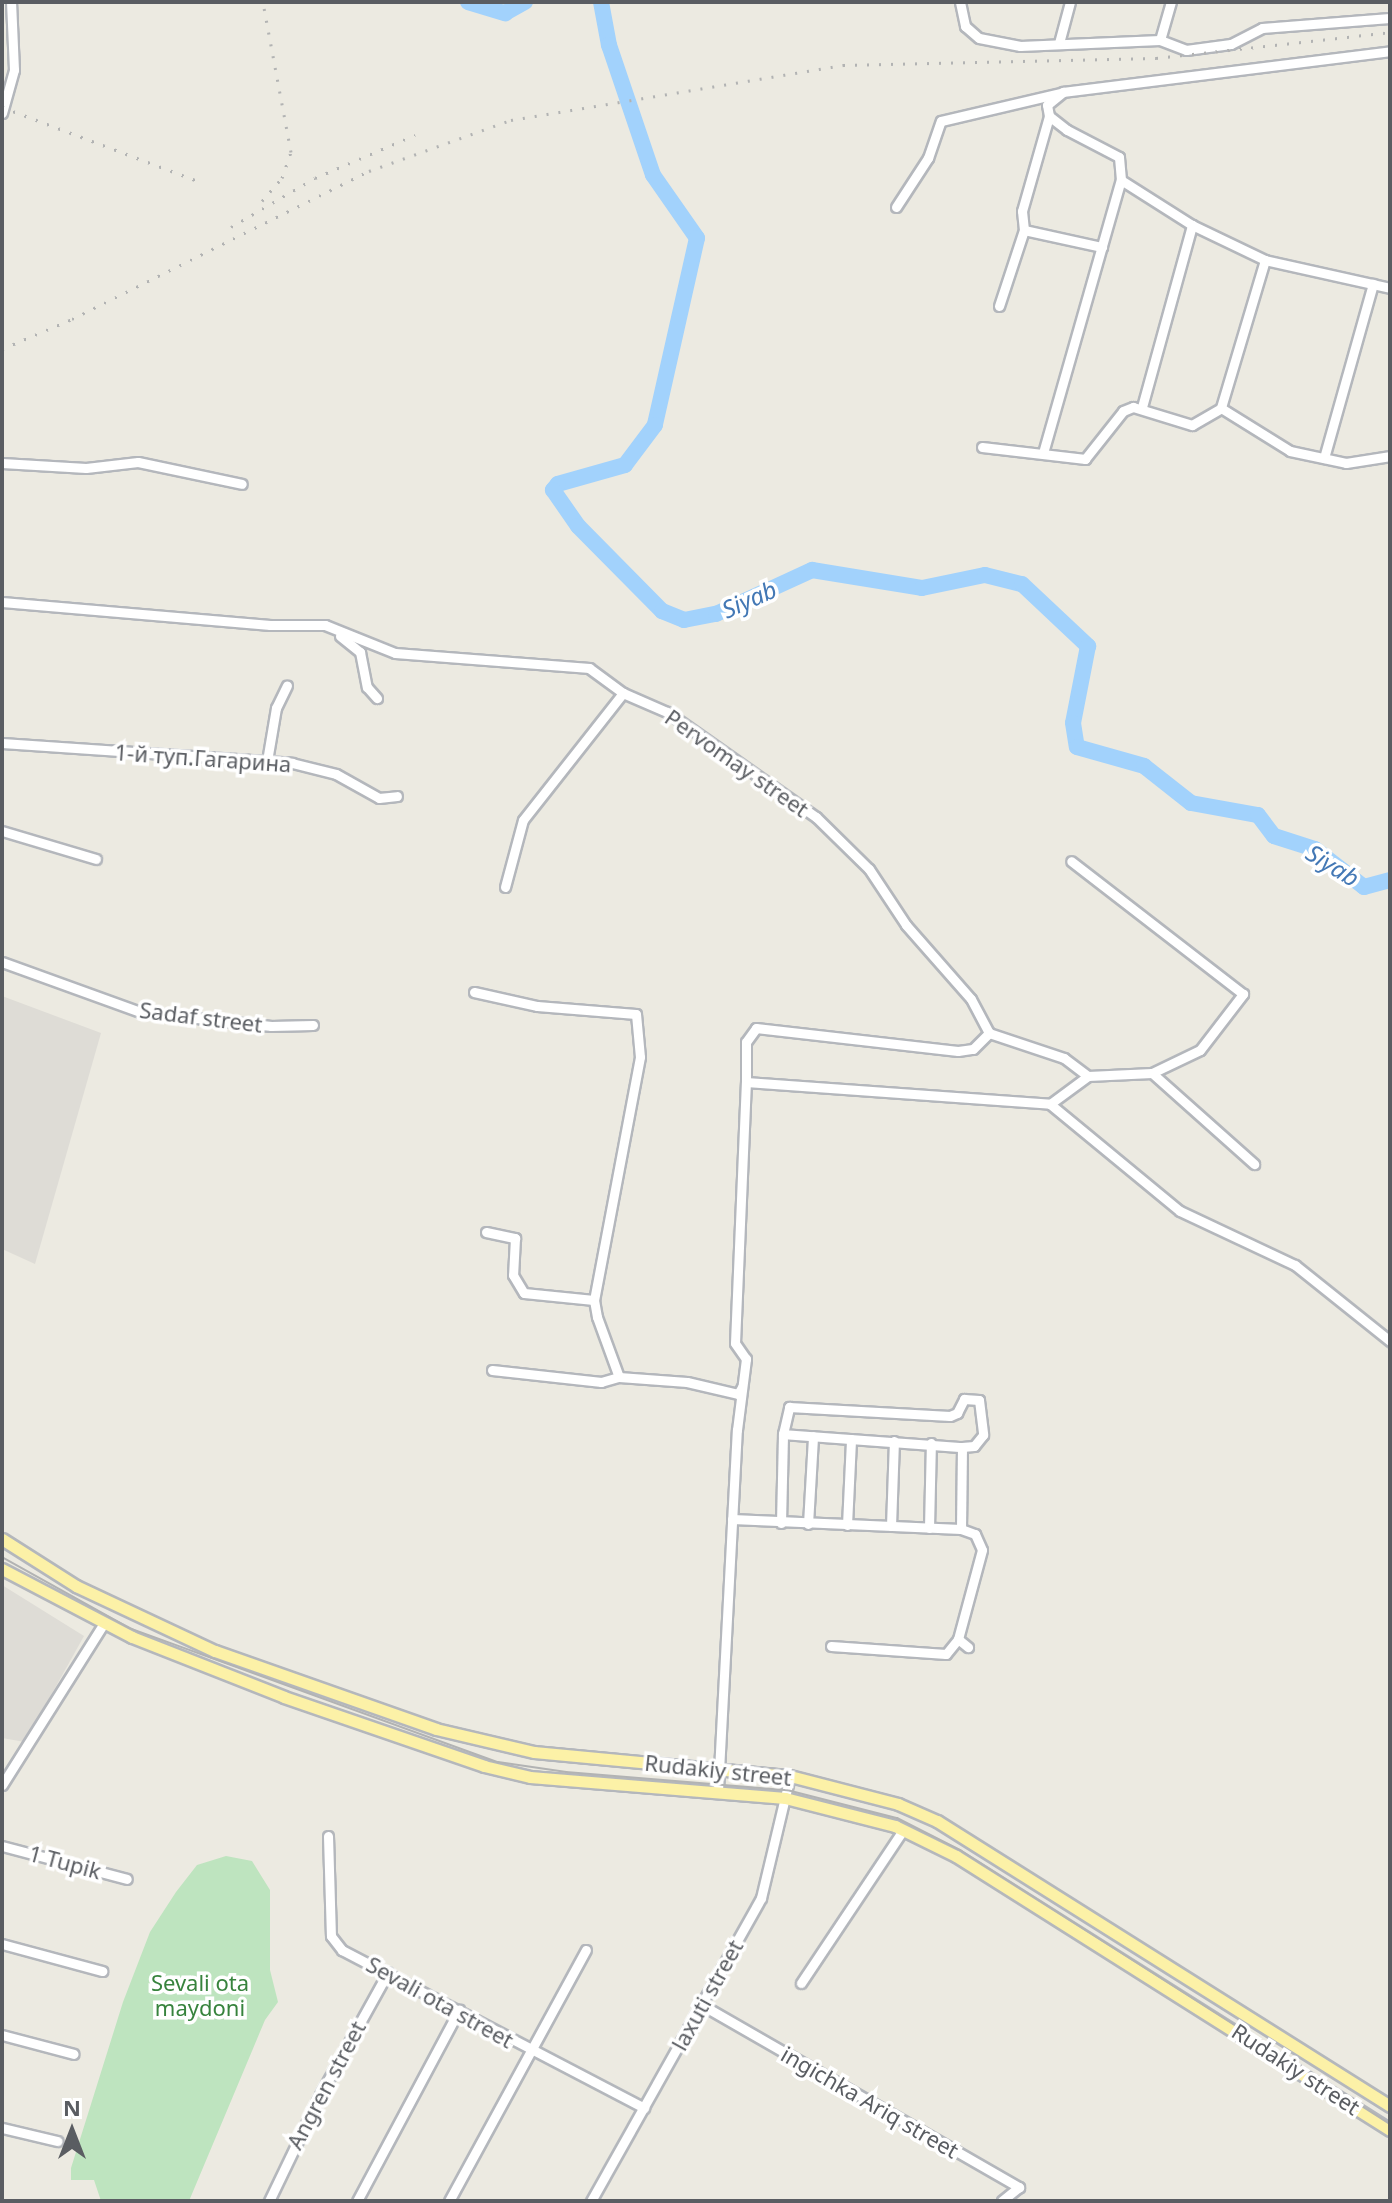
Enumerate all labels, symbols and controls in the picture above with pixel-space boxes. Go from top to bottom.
water label: Siyab [717,574,781,624]
street label: Pervomay street [660,704,814,822]
street label: 1-й туп.Гагарина [114,739,292,777]
water label: Siyab [1301,838,1365,892]
street label: Sadaf street [138,996,264,1038]
street label: Rudakiy street [643,1749,793,1791]
street label: 1 Tupik [26,1840,104,1884]
street label: laxuti street [666,1935,748,2055]
street label: Sevali ota street [362,1951,518,2053]
park label: Sevali ota maydoni [151,1969,249,2020]
street label: Angren street [281,2016,371,2154]
street label: Rudakiy street [1227,2018,1365,2120]
street label: ingichka Ariq street [777,2040,963,2164]
north arrow [32,2091,112,2171]
text: N [63,2092,81,2122]

